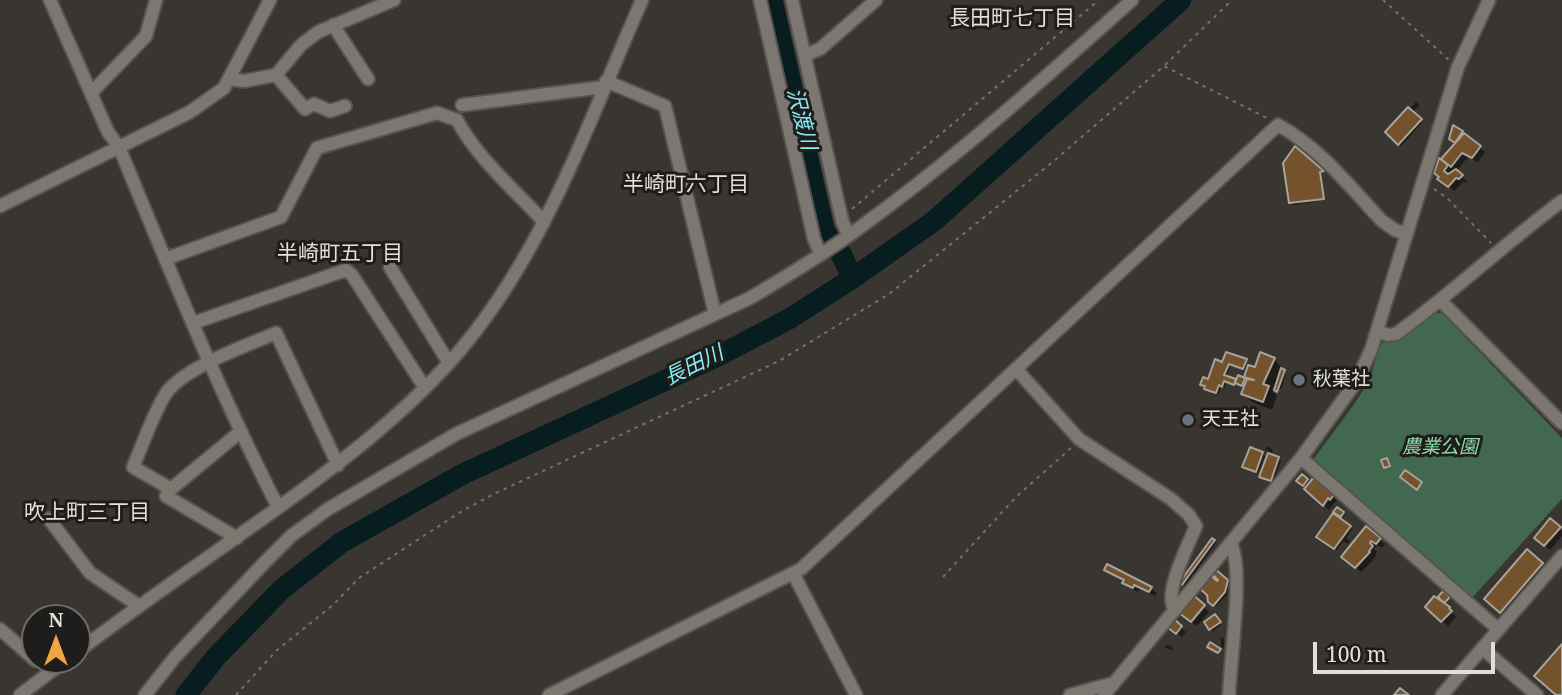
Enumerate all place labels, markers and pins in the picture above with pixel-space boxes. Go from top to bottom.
place label: 秋葉社 [1313,369,1370,391]
marker: 秋葉社 [1291,372,1307,388]
place label: 天王社 [1202,409,1259,431]
marker: 天王社 [1180,412,1196,428]

